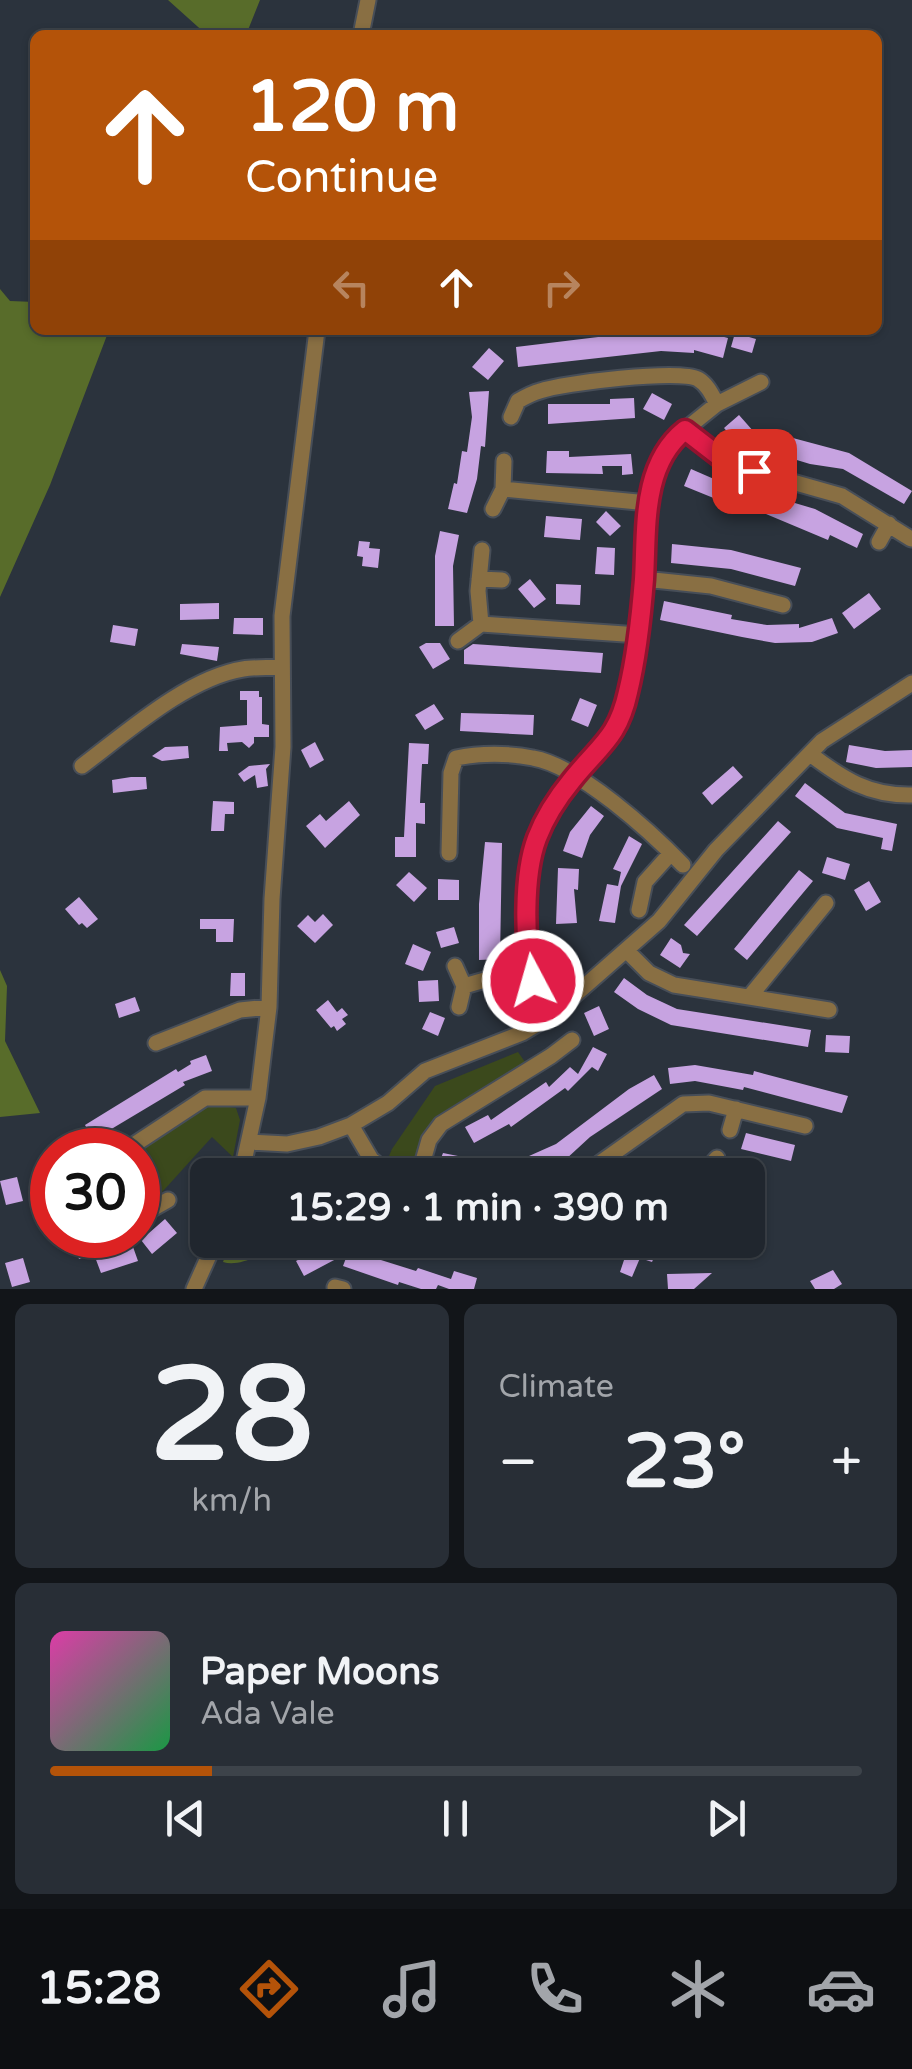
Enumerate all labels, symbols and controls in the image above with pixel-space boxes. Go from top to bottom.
text: 120 m [245,66,459,150]
icon: ahead [80,70,210,200]
text: Continue [245,151,438,205]
icon: left [324,260,379,315]
icon: ahead [429,260,484,315]
icon: right [534,260,589,315]
pin [712,429,797,514]
icon: arrive [727,444,782,499]
position arrow [481,929,585,1033]
speed limit sign: 30 [30,1128,160,1258]
text: 15:29 · 1 min · 390 m [286,1185,669,1231]
text: 28 [150,1339,313,1495]
text: Climate [499,1368,614,1406]
text: 23° [623,1417,746,1507]
text: − [499,1430,538,1496]
text: + [831,1430,862,1496]
text: km/h [192,1482,272,1520]
text: Paper Moons [200,1649,440,1695]
text: Ada Vale [200,1695,335,1733]
icon: previous [158,1791,213,1846]
icon: pause [428,1791,483,1846]
icon: next [699,1791,754,1846]
icon: directions [234,1954,304,2024]
icon: music [377,1954,447,2024]
icon: phone [520,1954,590,2024]
icon: climate [663,1954,733,2024]
icon: car [806,1954,876,2024]
text: 15:28 [36,1962,161,2016]

